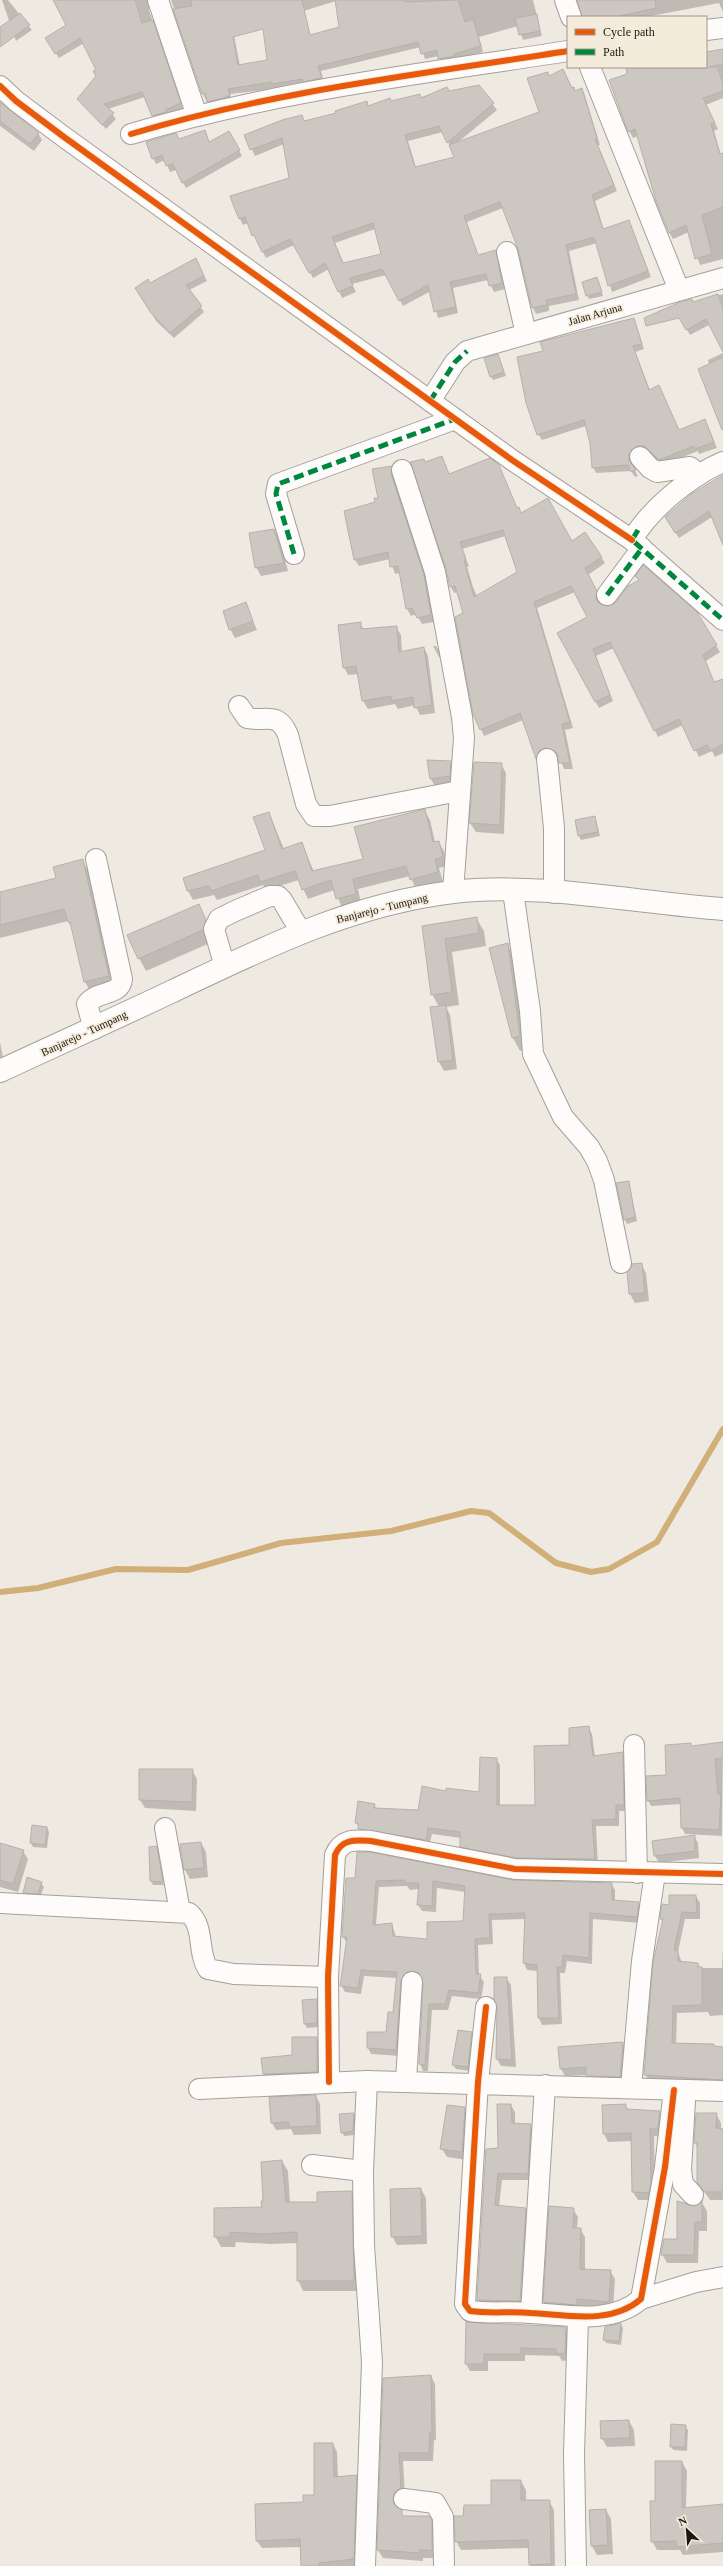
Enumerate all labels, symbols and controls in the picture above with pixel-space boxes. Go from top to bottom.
legend [567,16,707,68]
text: Cycle path [603,25,655,39]
text: Path [603,45,624,59]
street label: Jalan Arjuna [567,301,623,327]
street label: Banjarejo - Tumpang [335,891,429,925]
street label: Banjarejo - Tumpang [39,1008,129,1058]
north arrow [667,2510,707,2550]
text: N [676,2514,689,2528]

